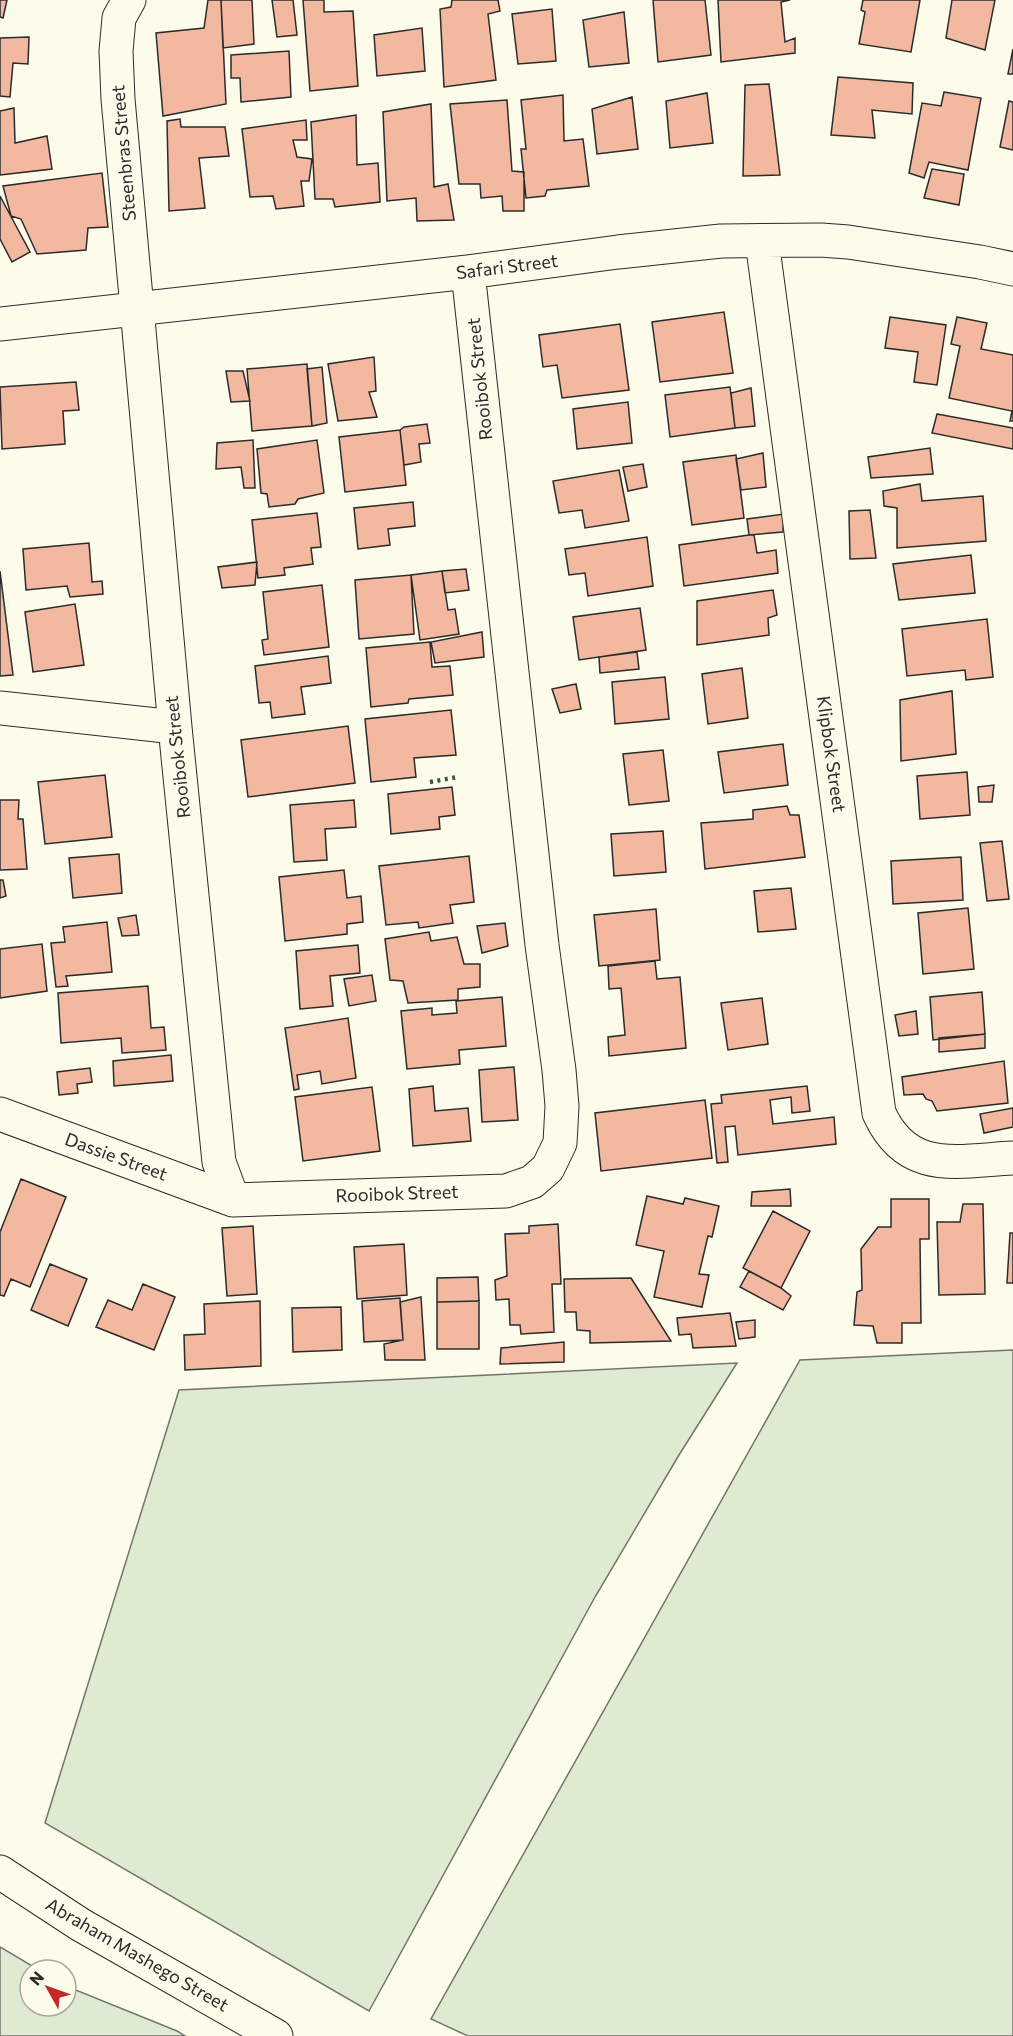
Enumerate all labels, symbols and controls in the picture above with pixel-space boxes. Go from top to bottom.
street label: Steenbras Street [106,84,140,222]
street label: Safari Street [455,249,559,283]
street label: Rooibok Street [462,317,496,441]
street label: Klipbok Street [813,694,851,814]
street label: Rooibok Street [160,695,194,819]
street label: Dassie Street [62,1127,171,1185]
street label: Rooibok Street [335,1180,459,1206]
street label: Abraham Mashego Street [42,1893,233,2016]
north arrow [18,1958,78,2018]
text: N [25,1967,47,1989]

